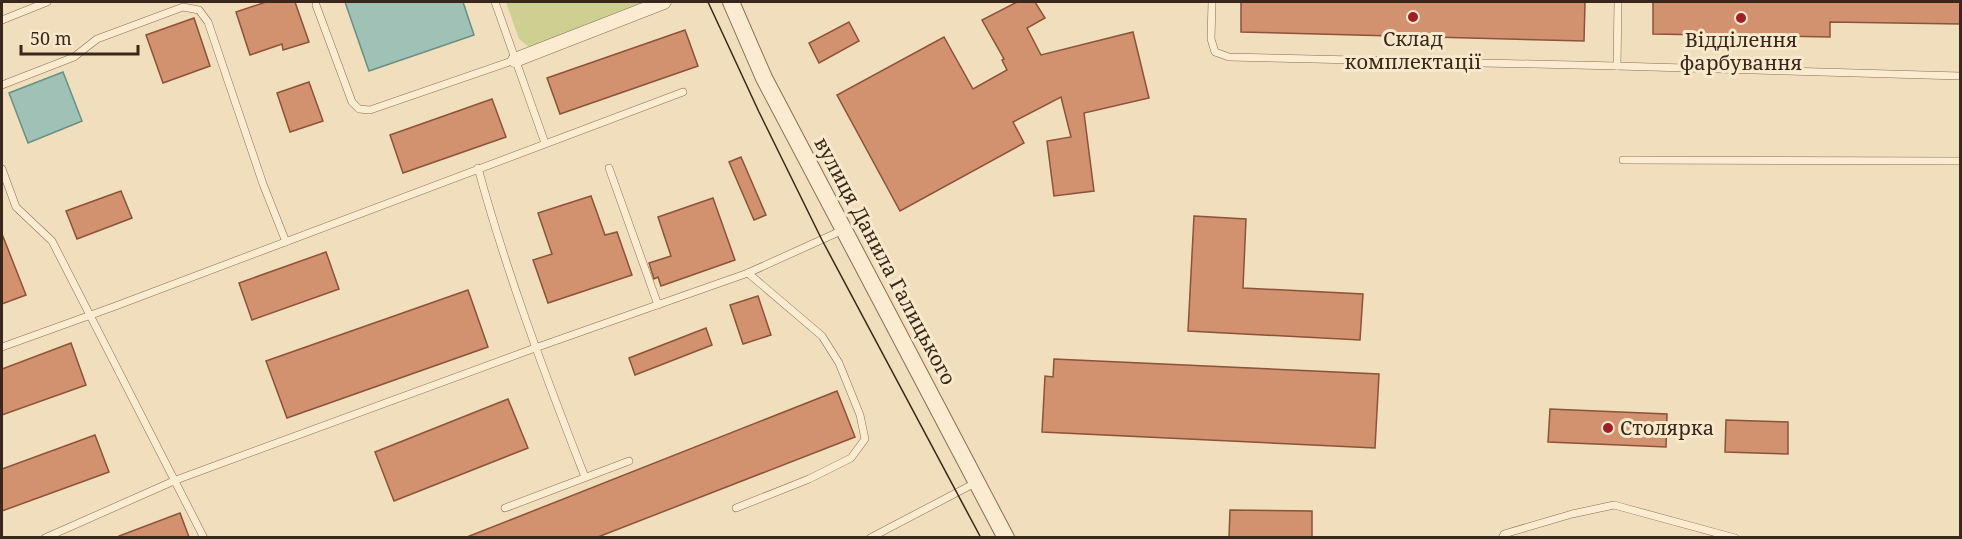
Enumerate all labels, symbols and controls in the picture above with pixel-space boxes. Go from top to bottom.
marker: Склад комплектації [1406,10,1420,24]
marker: Відділення фарбування [1734,11,1748,25]
scale bar [21,18,138,56]
place label: Склад комплектації [1345,25,1482,75]
text: 50 m [30,26,72,50]
place label: Відділення фарбування [1680,26,1802,76]
street label: вулиця Данила Галицького [809,132,962,389]
place label: Столярка [1620,414,1714,441]
marker: Столярка [1601,421,1615,435]

